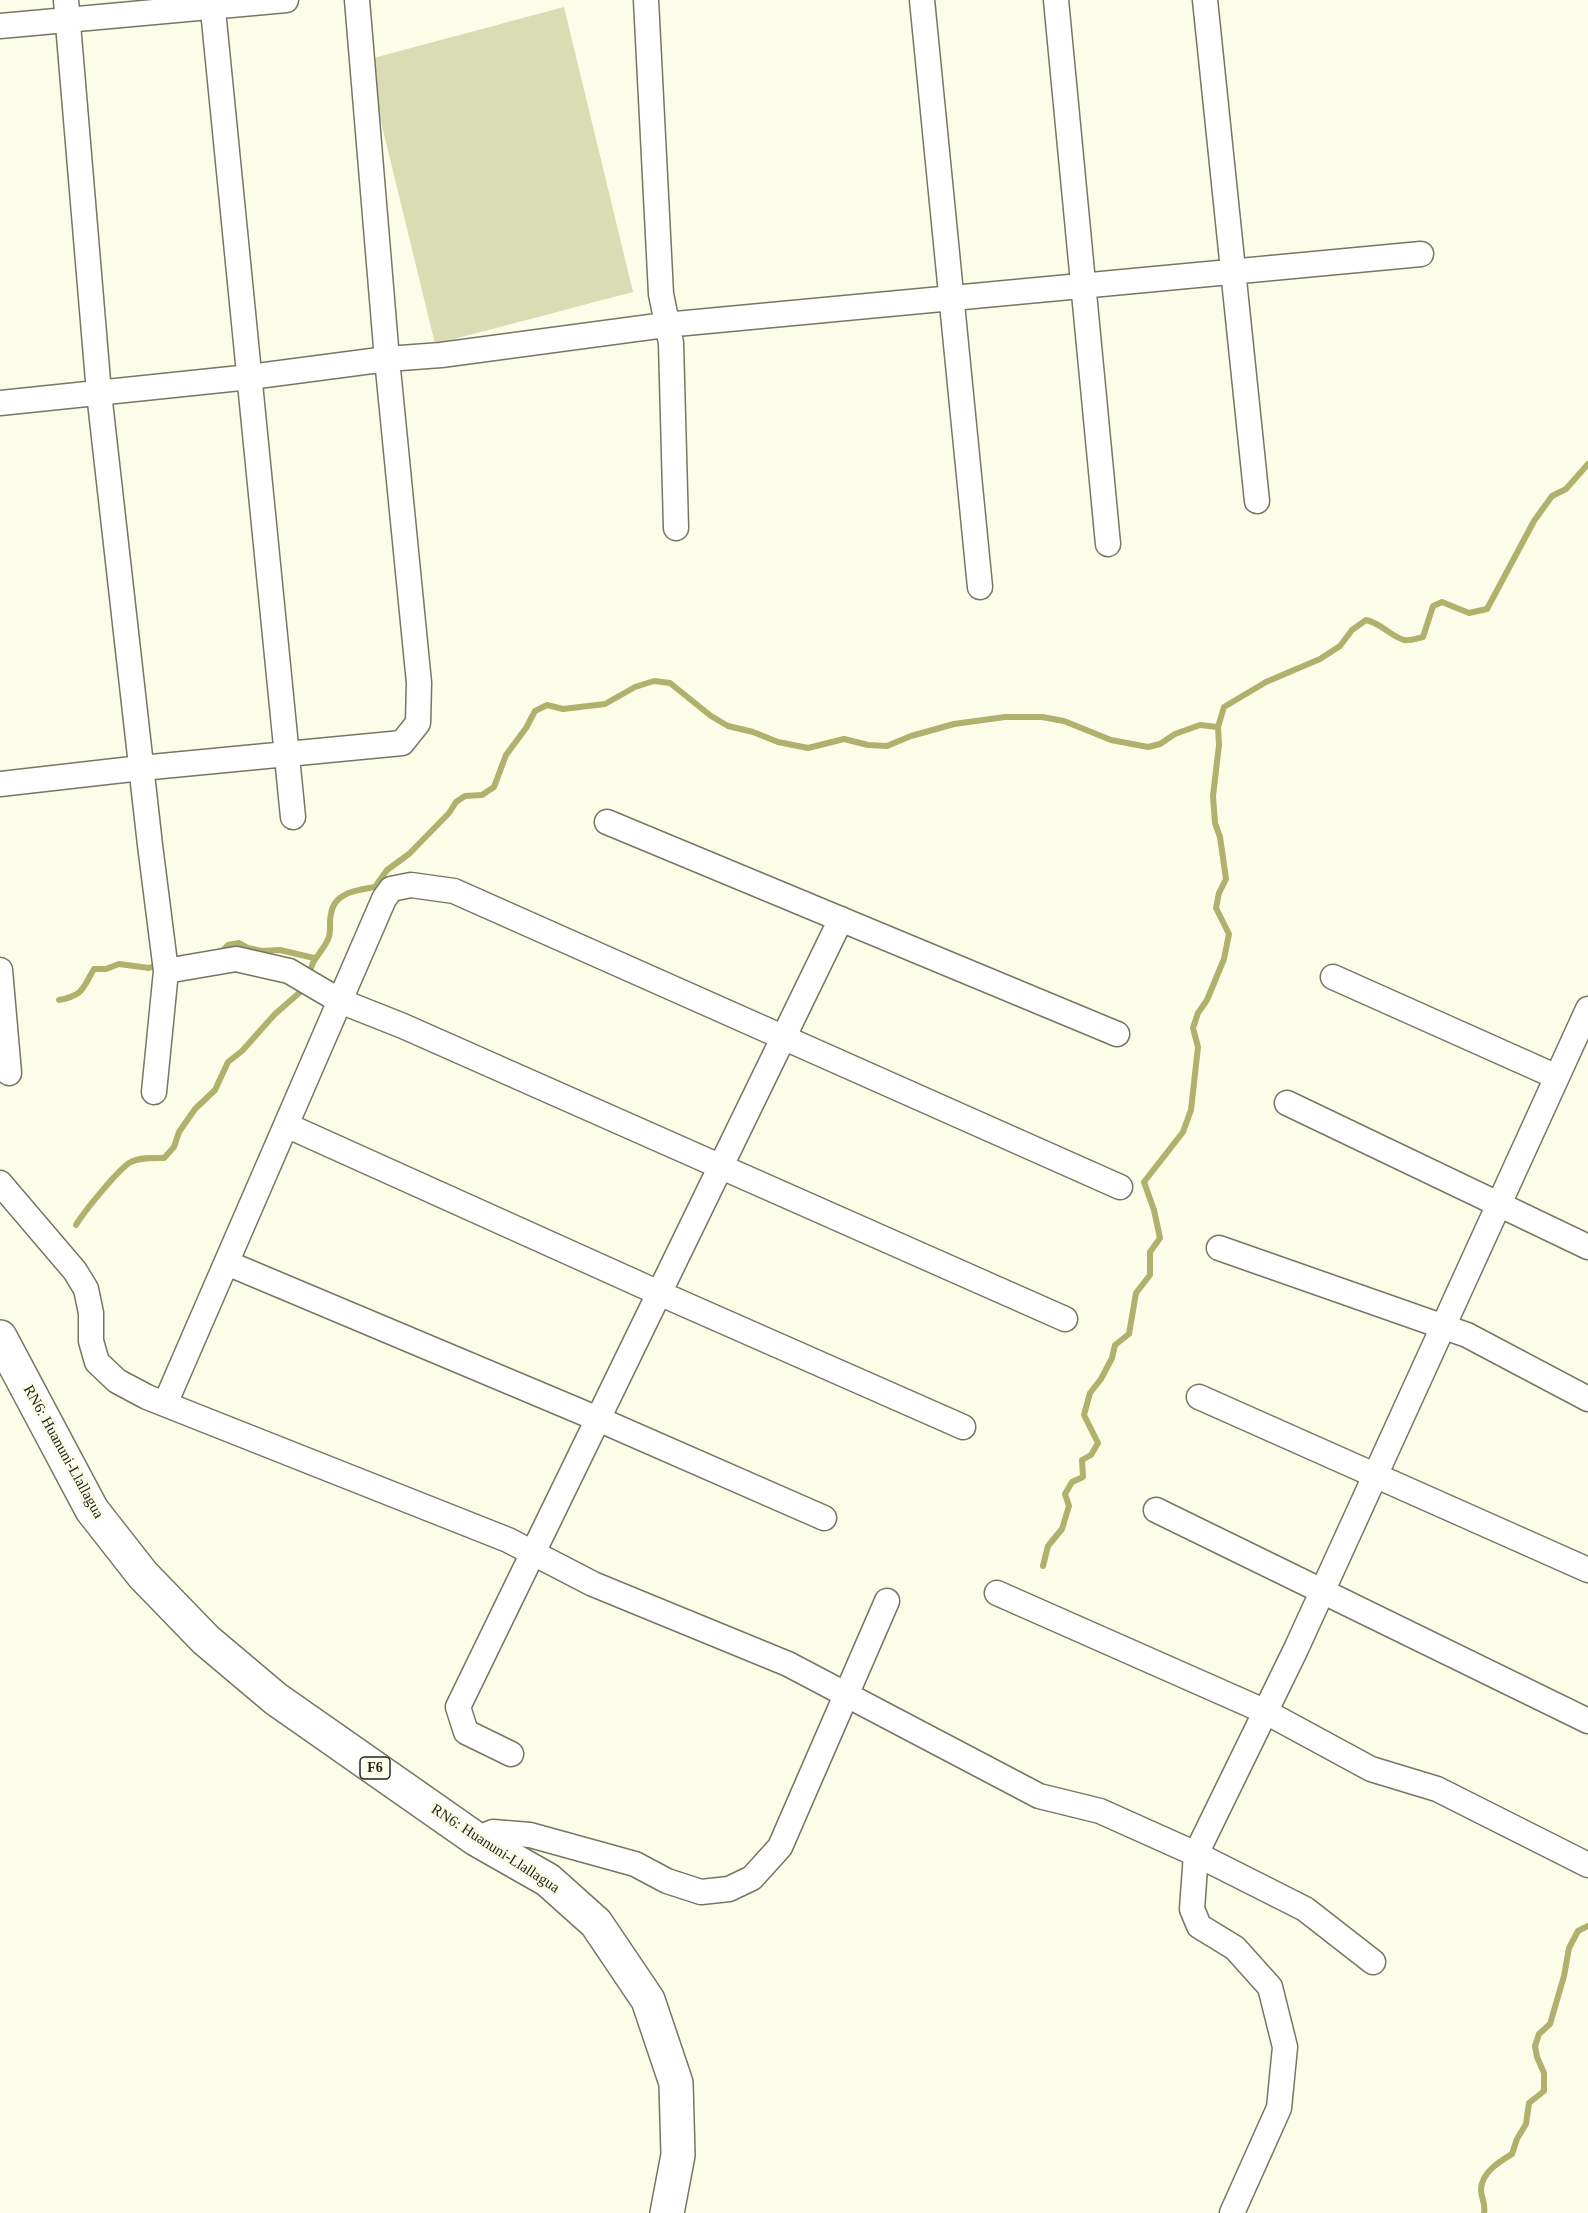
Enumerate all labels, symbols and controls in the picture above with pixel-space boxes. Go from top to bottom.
street label: RN6: Huanuni-Llallagua [19,1382,107,1522]
road number: F6 [360,1757,390,1779]
street label: RN6: Huanuni-Llallagua [427,1801,563,1897]

